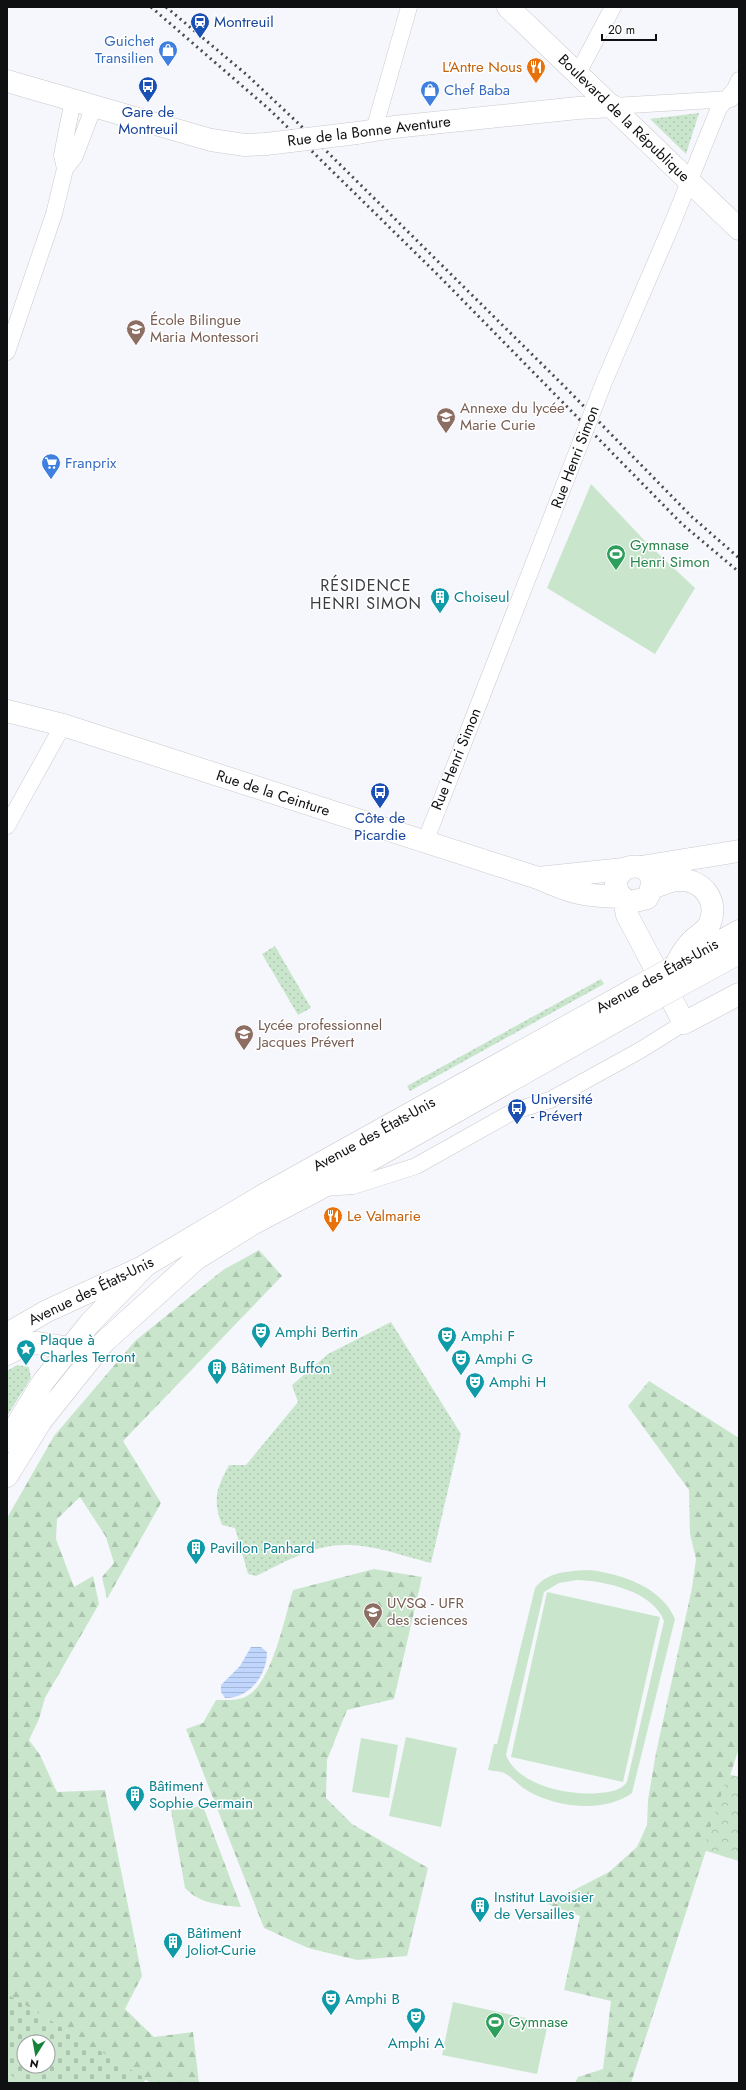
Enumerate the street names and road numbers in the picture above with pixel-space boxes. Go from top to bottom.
street label: Boulevard de la République [553,49,695,187]
street label: Rue de la Bonne Aventure [286,110,452,152]
street label: Rue Henri Simon [545,403,605,511]
street label: Rue Henri Simon [426,705,486,813]
street label: Rue de la Ceinture [213,764,333,822]
street label: Avenue des États-Unis [592,933,722,1019]
street label: Avenue des États-Unis [309,1091,439,1177]
street label: Avenue des États-Unis [25,1251,157,1331]

